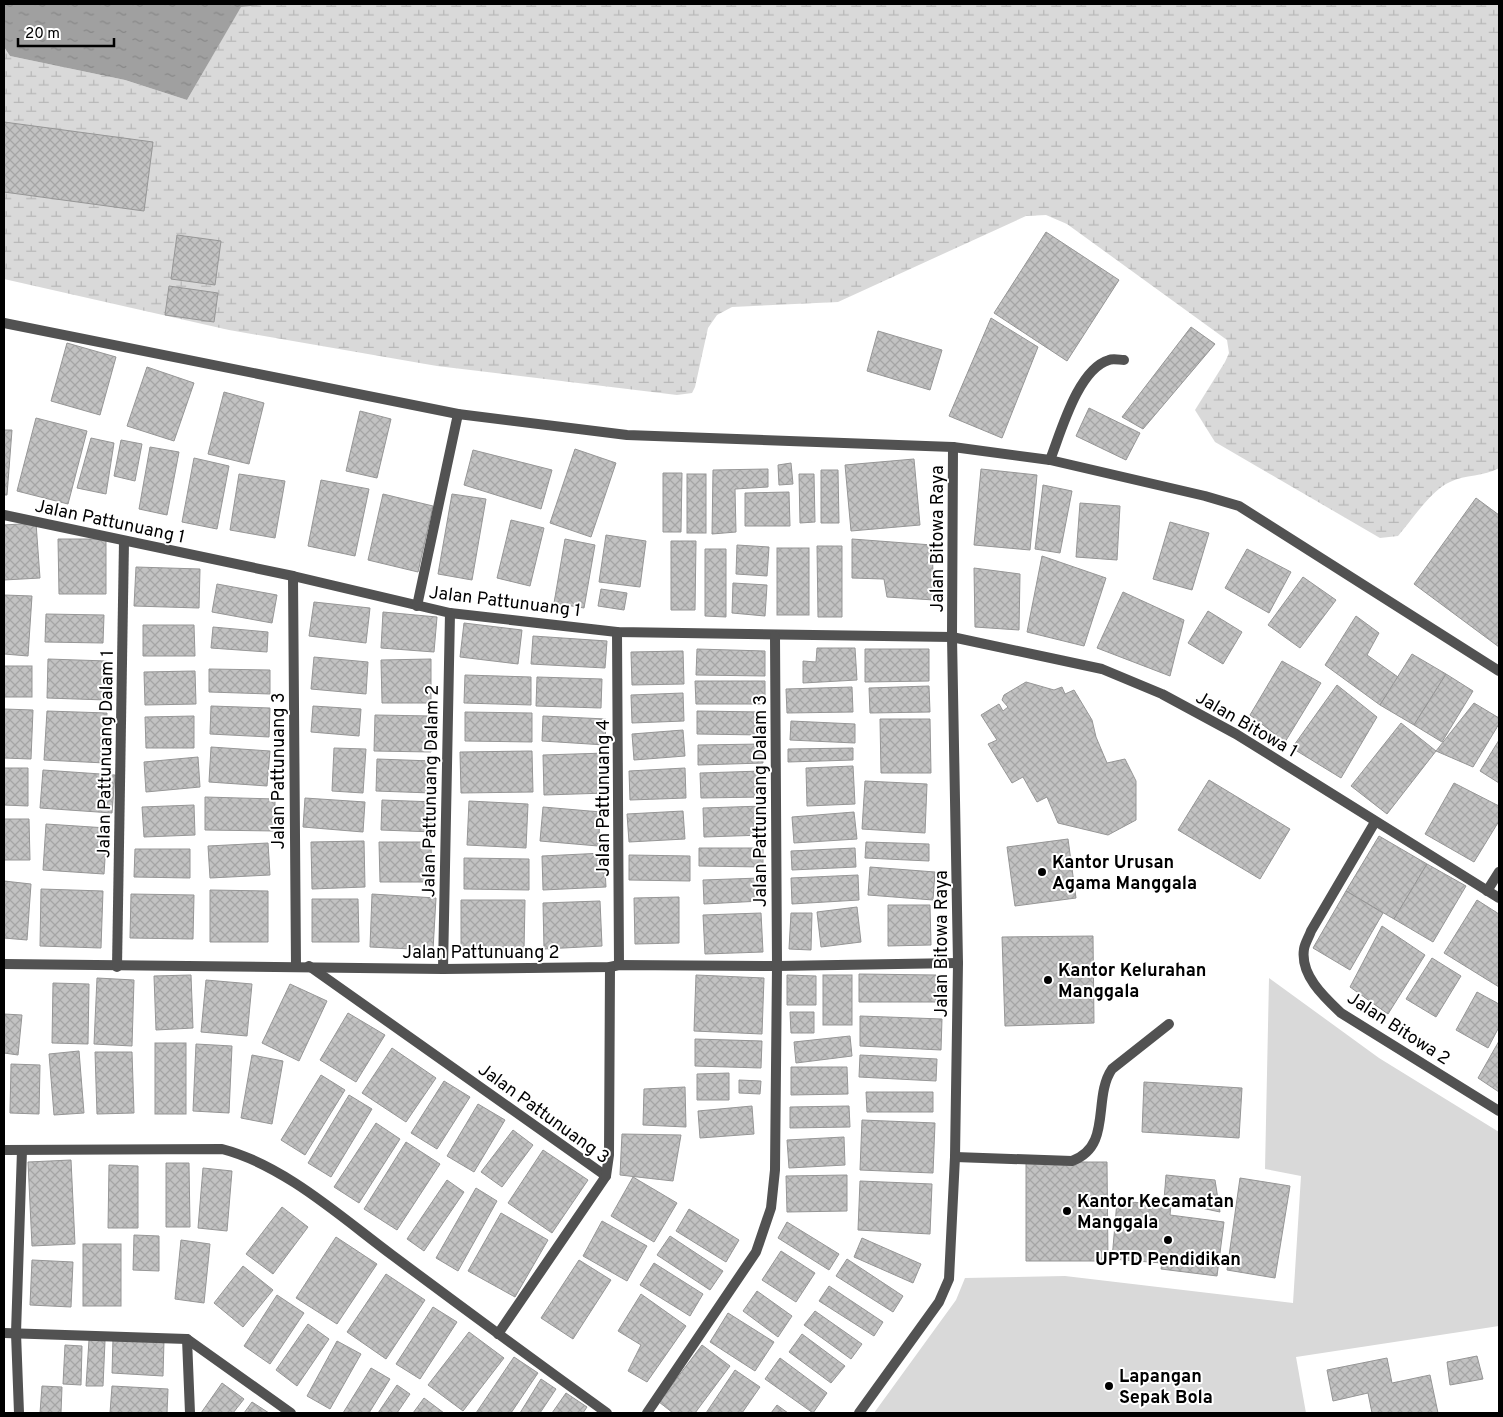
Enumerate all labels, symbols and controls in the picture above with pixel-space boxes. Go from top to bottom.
scale bar [18,15,114,47]
text: 20 m [25,25,60,44]
street label: Jalan Bitowa Raya [927,465,950,613]
street label: Jalan Pattunuang 1 [32,495,187,550]
street label: Jalan Pattunuang 1 [427,582,582,623]
street label: Jalan Pattunuang Dalam 1 [93,650,120,858]
street label: Jalan Pattunuang Dalam 2 [418,685,445,898]
street label: Jalan Bitowa 1 [1191,687,1301,764]
street label: Jalan Pattunuang 3 [268,692,291,850]
street label: Jalan Pattunuang Dalam 3 [750,695,773,907]
street label: Jalan Pattunuang 4 [593,719,616,877]
place label: Kantor Urusan Agama Manggala [1052,852,1197,896]
marker: Kantor Urusan Agama Manggala [1036,866,1048,878]
street label: Jalan Bitowa Raya [931,870,954,1018]
street label: Jalan Pattunuang 2 [402,942,560,965]
place label: Kantor Kelurahan Manggala [1058,960,1207,1004]
marker: Kantor Kelurahan Manggala [1042,974,1054,986]
street label: Jalan Bitowa 2 [1342,987,1454,1071]
street label: Jalan Pattunuang 3 [473,1059,613,1170]
place label: Kantor Kecamatan Manggala [1077,1191,1234,1235]
marker: Kantor Kecamatan Manggala [1061,1205,1073,1217]
marker: UPTD Pendidikan [1162,1234,1174,1246]
place label: UPTD Pendidikan [1095,1249,1241,1272]
place label: Lapangan Sepak Bola [1119,1366,1213,1410]
marker: Lapangan Sepak Bola [1103,1380,1115,1392]

